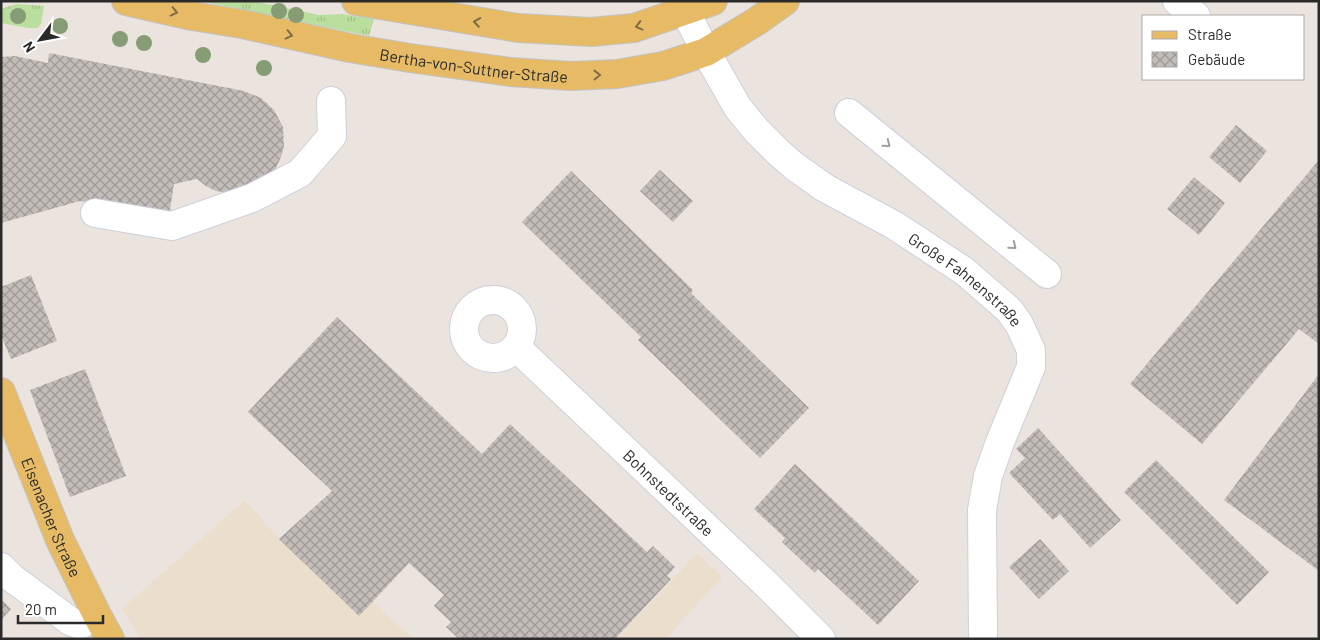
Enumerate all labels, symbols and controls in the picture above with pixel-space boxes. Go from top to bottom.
one-way arrow [169,6,178,17]
north arrow [15,15,65,65]
legend [1142,15,1305,80]
one-way arrow [473,17,482,27]
one-way arrow [635,21,643,31]
text: Straße [1188,25,1232,43]
one-way arrow [285,29,294,40]
text: N [19,39,38,56]
street label: Bertha-von-Suttner-Straße [378,44,568,85]
text: Gebäude [1188,50,1245,68]
one-way arrow [594,70,602,80]
one-way arrow [881,138,890,147]
street label: Große Fahnenstraße [905,228,1027,330]
one-way arrow [1007,241,1016,250]
street label: Bohnstedtstraße [620,445,718,539]
street label: Eisenacher Straße [18,454,86,580]
scale bar [18,592,102,624]
text: 20 m [25,600,57,618]

